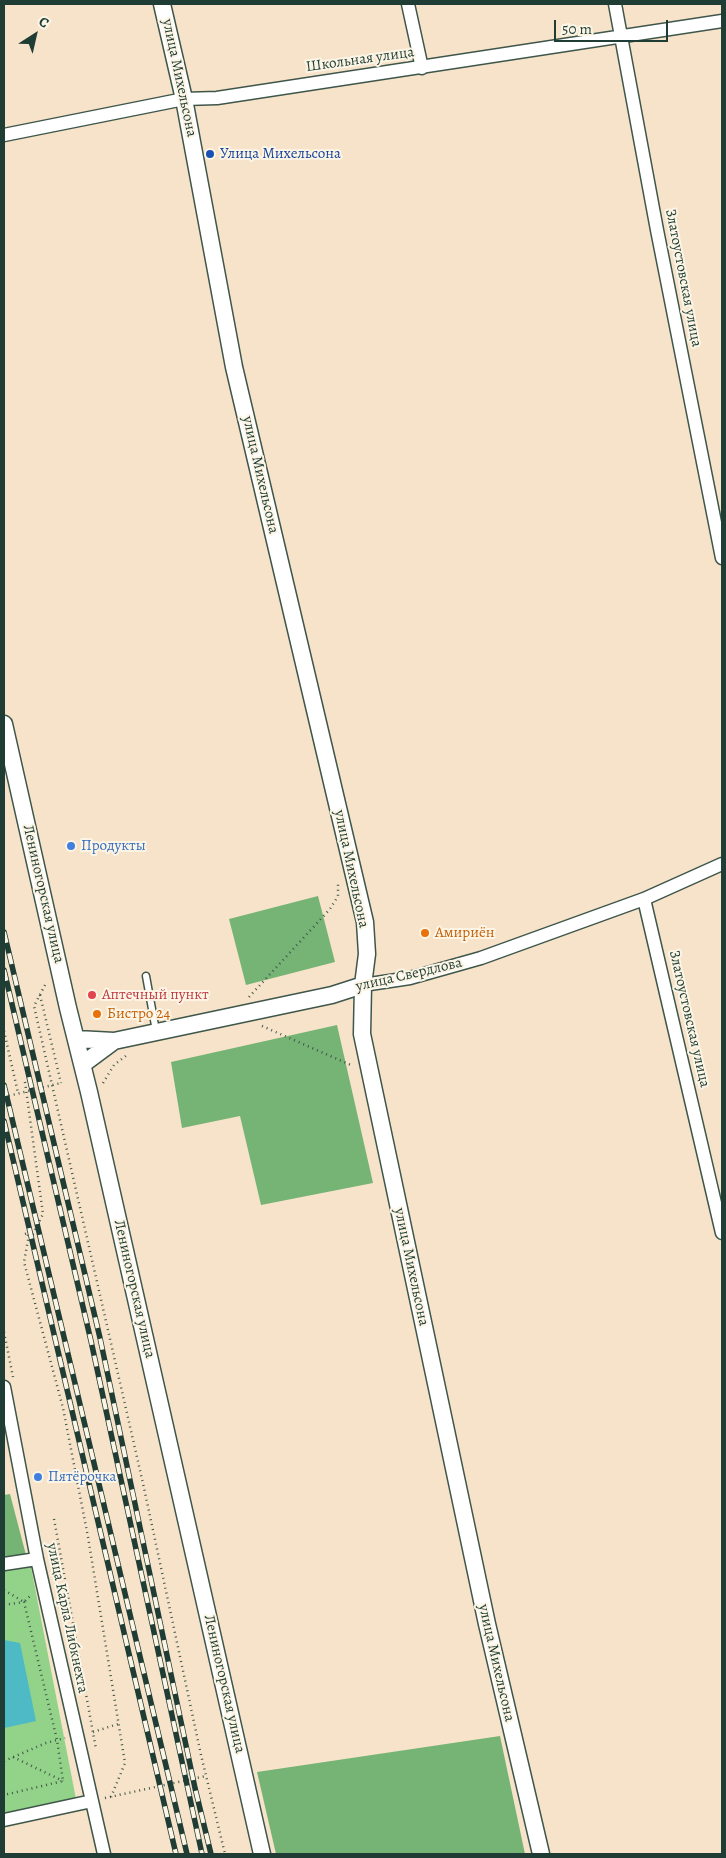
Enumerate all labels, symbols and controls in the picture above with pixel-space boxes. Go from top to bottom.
north arrow [10,10,60,60]
scale bar [556,10,670,42]
text: С [35,12,53,33]
street label: улица Михельсона [158,17,200,139]
text: 50 m [562,19,592,39]
street label: Школьная улица [305,43,415,77]
place label: Улица Михельсона [220,145,341,163]
marker: Улица Михельсона [204,148,216,160]
street label: Златоустовская улица [661,208,705,348]
street label: улица Михельсона [238,414,282,536]
street label: улица Михельсона [330,808,372,930]
street label: Лениногорская улица [18,823,68,965]
place label: Продукты [81,837,146,855]
marker: Продукты [65,840,77,852]
place label: Амириён [435,924,495,942]
marker: Амириён [419,927,431,939]
street label: Златоустовская улица [664,949,714,1089]
street label: улица Свердлова [354,954,464,996]
place label: Аптечный пункт [102,986,209,1004]
marker: Аптечный пункт [86,989,98,1001]
place label: Бистро 24 [107,1005,170,1023]
marker: Бистро 24 [91,1008,103,1020]
street label: улица Михельсона [390,1206,432,1328]
street label: Лениногорская улица [109,1218,159,1360]
place label: Пятёрочка [48,1468,116,1486]
marker: Пятёрочка [32,1471,44,1483]
street label: улица Карла Либкнехта [42,1541,92,1695]
street label: улица Михельсона [474,1602,518,1724]
street label: Лениногорская улица [199,1613,249,1755]

